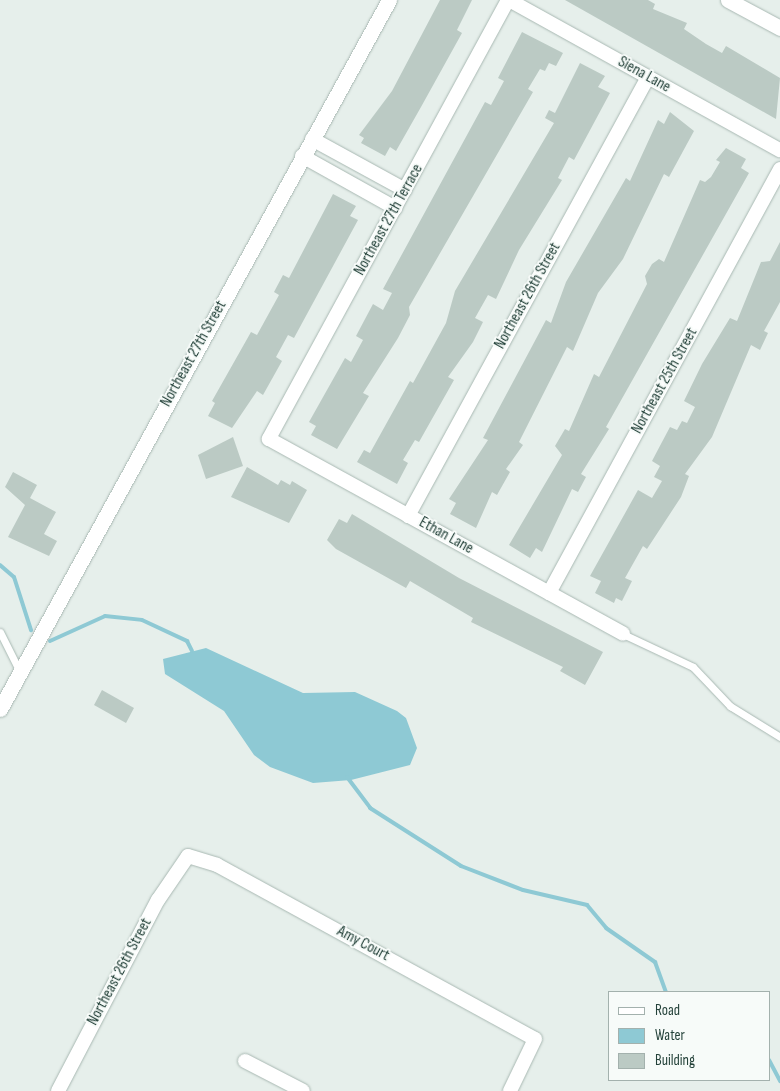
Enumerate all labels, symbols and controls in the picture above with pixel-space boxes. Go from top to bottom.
street label: Siena Lane [614,53,674,97]
street label: Northeast 27th Terrace [350,161,428,279]
street label: Northeast 26th Street [491,239,565,353]
street label: Northeast 27th Street [157,298,231,410]
street label: Northeast 25th Street [628,325,702,437]
street label: Ethan Lane [415,513,477,559]
street label: Northeast 26th Street [84,915,156,1029]
street label: Amy Court [333,922,393,966]
legend [608,991,770,1081]
text: Road [655,1001,680,1020]
text: Water [655,1026,685,1045]
text: Building [655,1051,695,1070]

